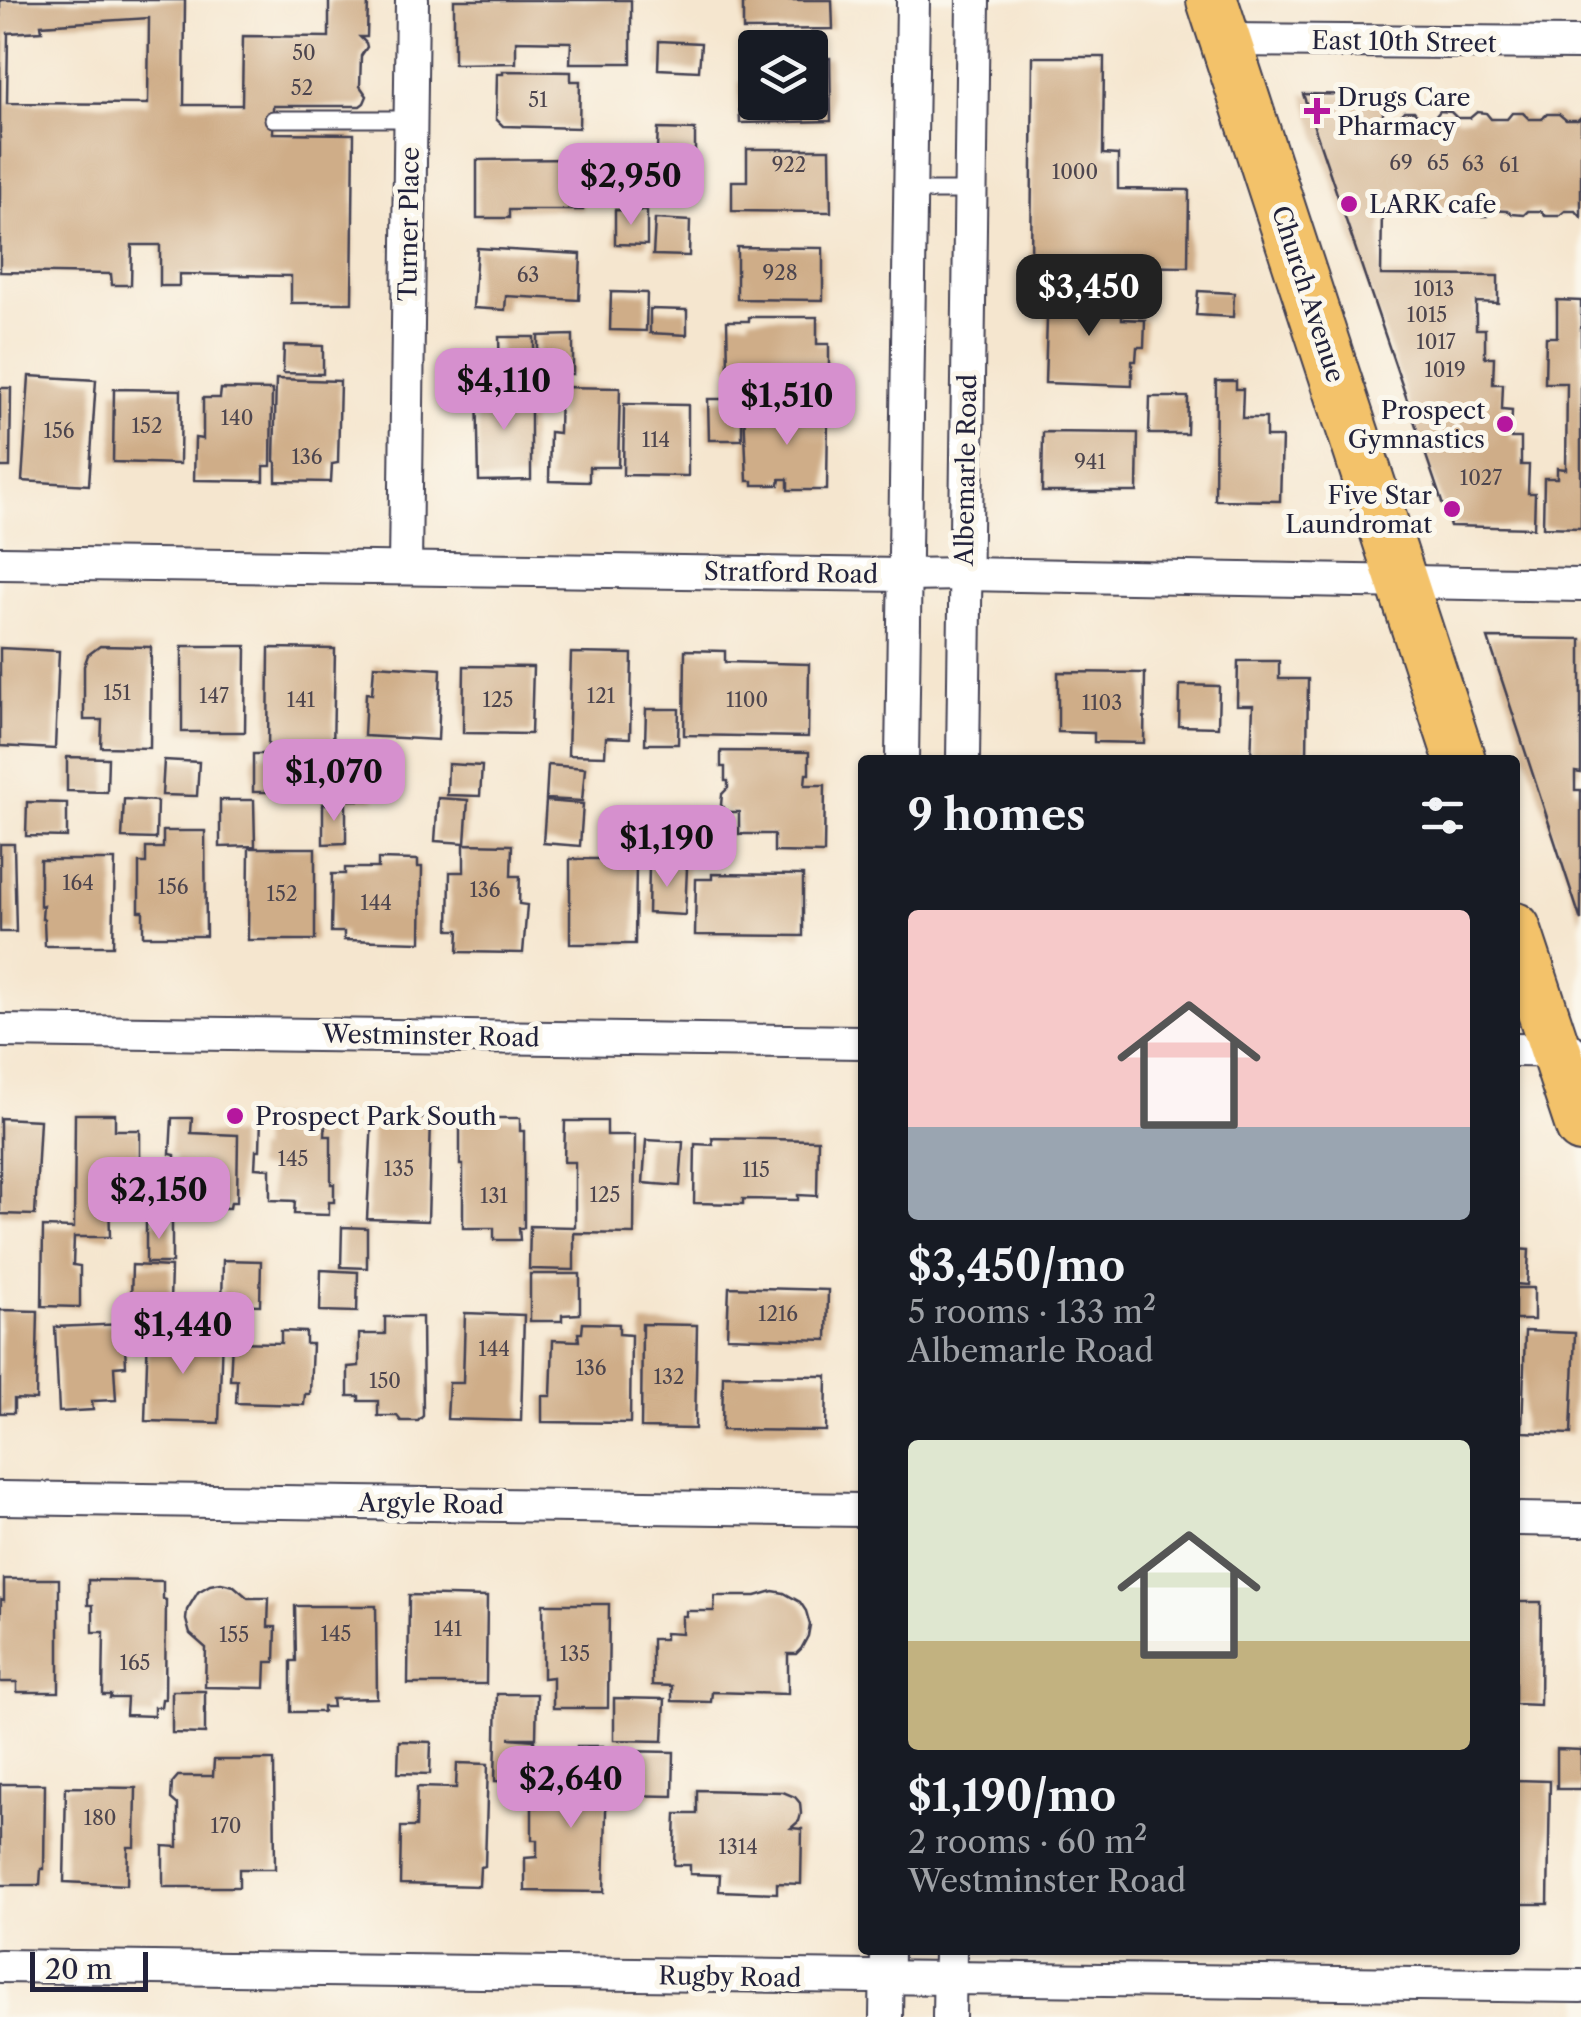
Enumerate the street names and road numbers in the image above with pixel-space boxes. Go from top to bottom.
street label: East 10th Street [1311,25,1497,59]
street label: Turner Place [392,147,426,301]
street label: Church Avenue [1265,202,1351,386]
street label: Albemarle Road [949,374,983,567]
street label: Stratford Road [704,556,878,590]
street label: Westminster Road [321,1019,540,1053]
street label: Argyle Road [357,1487,504,1521]
street label: Rugby Road [658,1960,802,1994]

